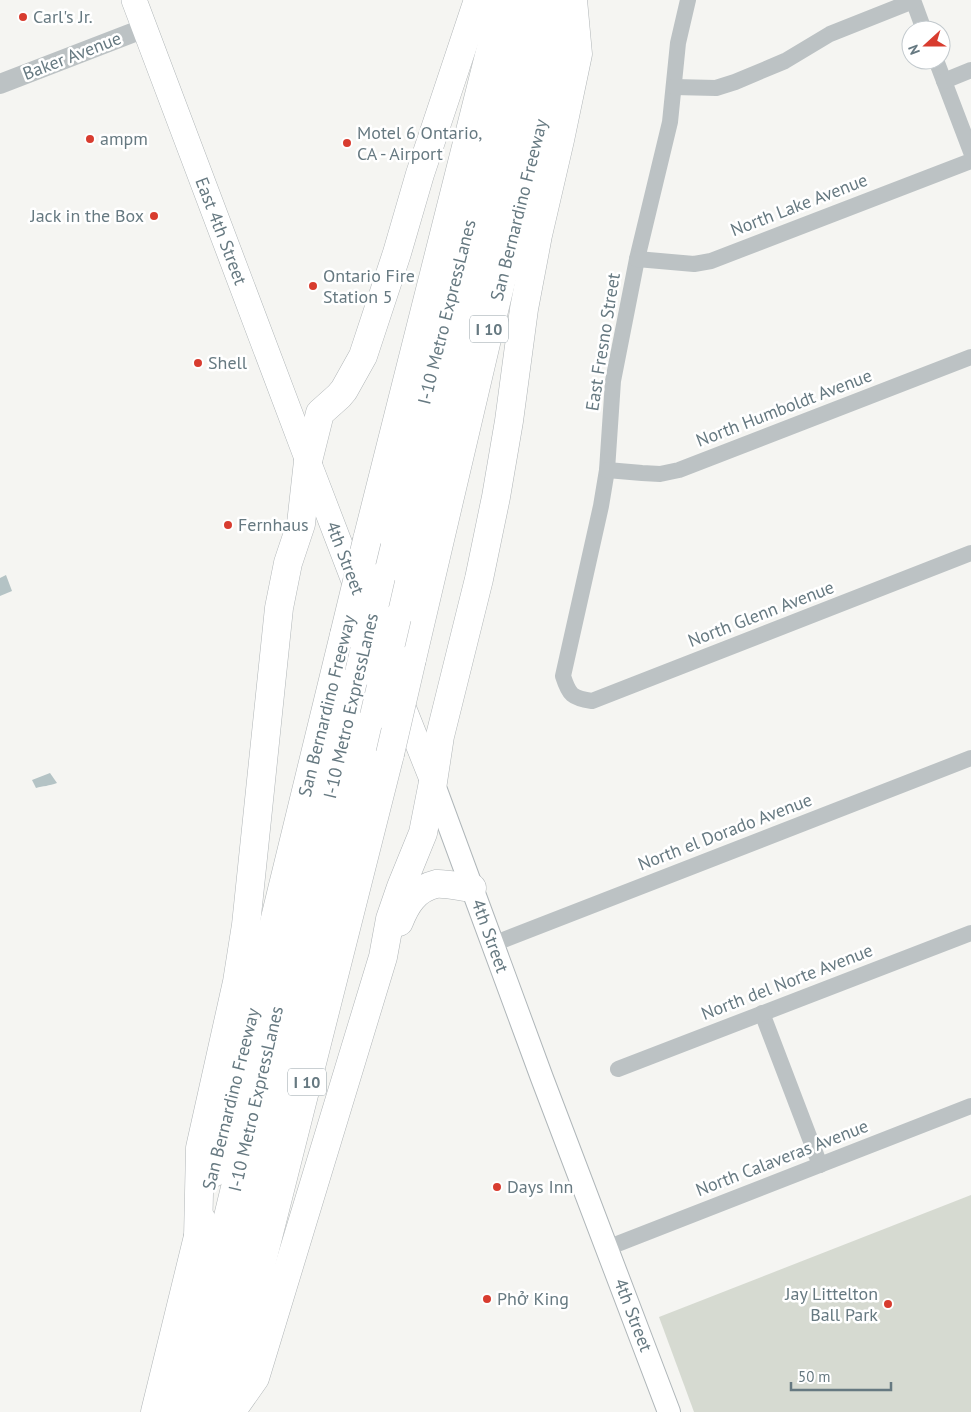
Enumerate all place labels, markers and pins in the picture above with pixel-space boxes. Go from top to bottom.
place label: Carl's Jr. [33,5,93,28]
marker: Carl's Jr. [17,11,29,23]
place label: Motel 6 Ontario, CA - Airport [357,121,482,165]
place label: ampm [100,127,148,150]
marker: ampm [84,133,96,145]
marker: Motel 6 Ontario, CA - Airport [341,137,353,149]
place label: Jack in the Box [29,204,144,227]
marker: Jack in the Box [148,210,160,222]
place label: Ontario Fire Station 5 [323,264,415,308]
marker: Ontario Fire Station 5 [307,280,319,292]
place label: Shell [208,351,248,374]
marker: Shell [192,357,204,369]
place label: Fernhaus [238,513,308,536]
marker: Fernhaus [222,519,234,531]
place label: Days Inn [507,1175,573,1198]
marker: Days Inn [491,1181,503,1193]
place label: Jay Littelton Ball Park [784,1282,878,1326]
place label: Phở King [497,1287,569,1310]
marker: Phở King [481,1293,493,1305]
marker: Jay Littelton Ball Park [882,1298,894,1310]

